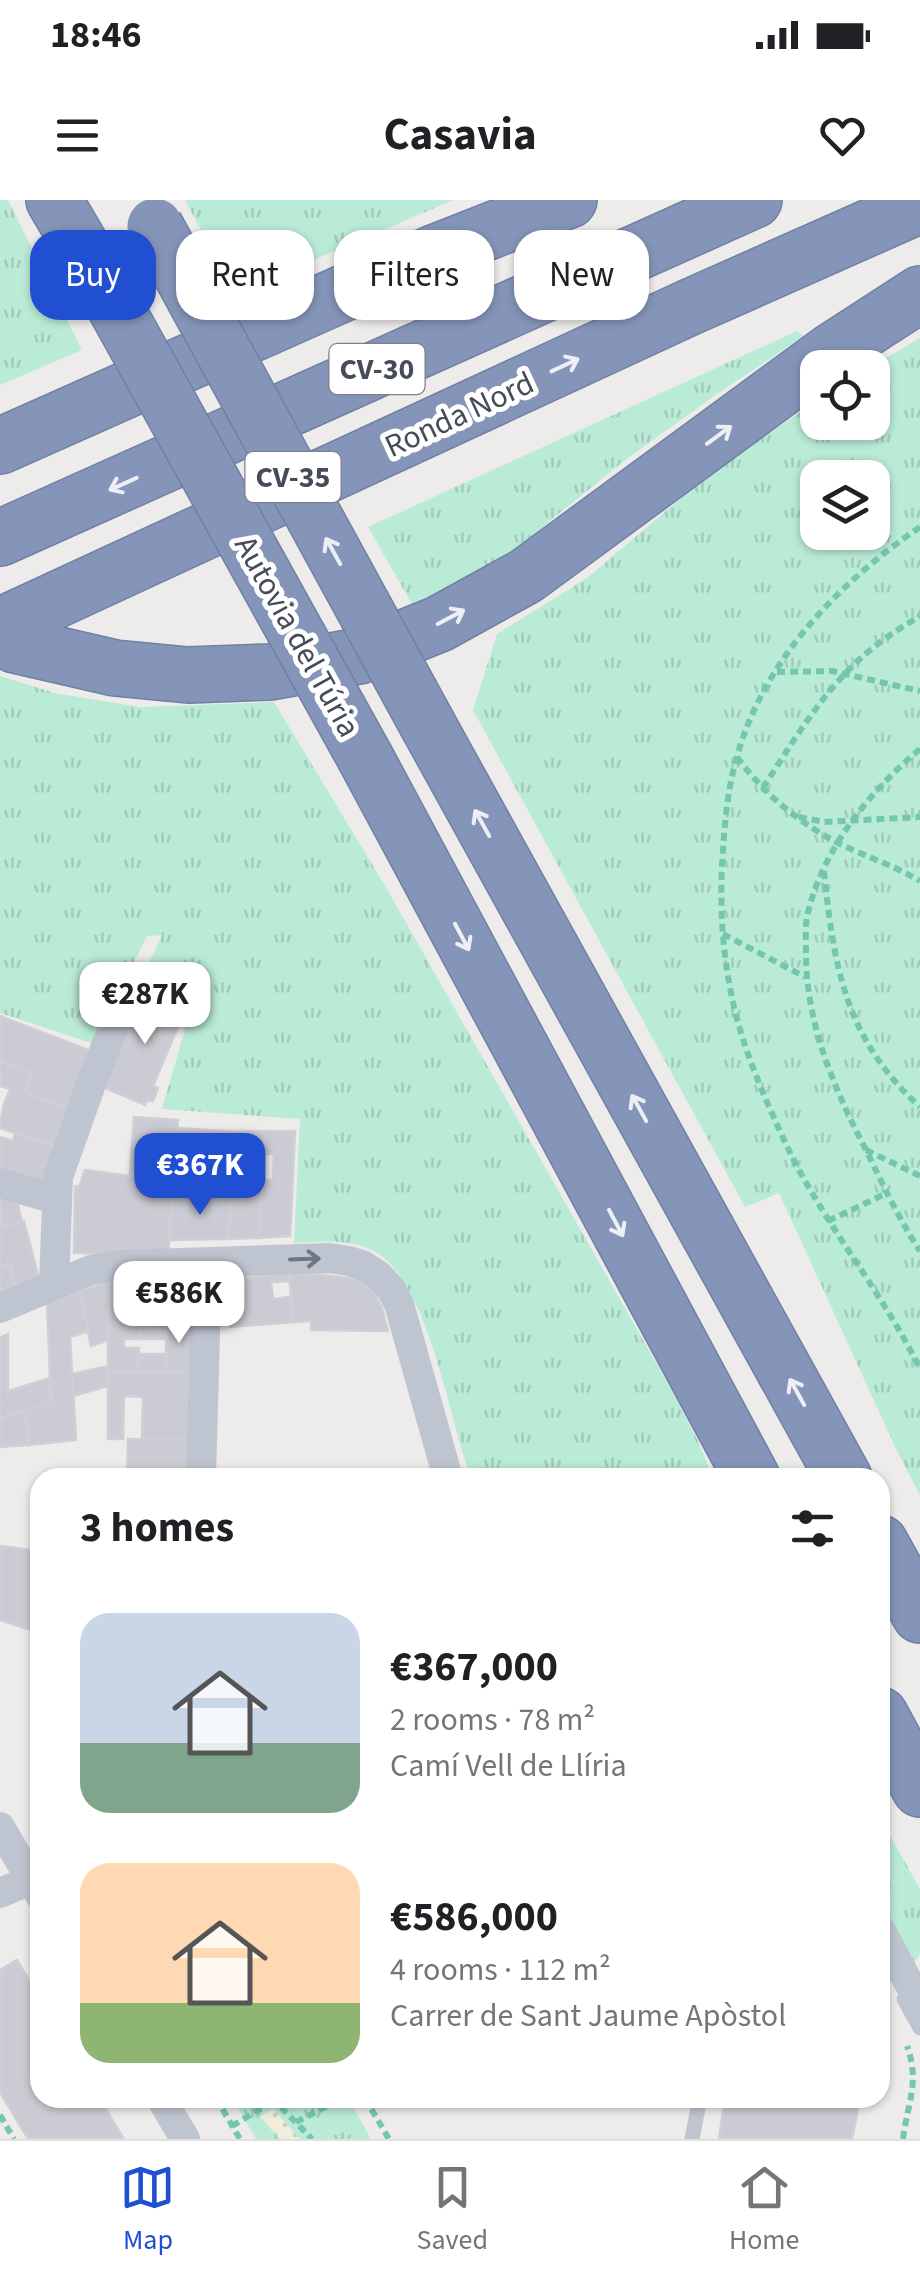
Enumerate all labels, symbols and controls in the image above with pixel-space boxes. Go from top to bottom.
text: 18:46 [50,8,142,62]
text: Casavia [383,103,537,167]
icon: menu [50,108,105,163]
icon: heart [815,108,870,163]
chip: Buy [30,230,156,320]
chip: Rent [176,230,314,320]
chip: Filters [334,230,494,320]
chip: New [514,230,649,320]
road number: CV-30 [330,344,424,394]
map controls [800,350,890,550]
button: locate [800,350,890,440]
one-way arrow [549,355,579,374]
street label: Ronda Nord [377,360,541,469]
one-way arrow [705,424,732,445]
road number: CV-35 [246,452,340,502]
button: layers [800,460,890,550]
one-way arrow [109,475,139,494]
street label: Autovia del Túria [223,527,372,746]
one-way arrow [322,537,342,566]
one-way arrow [436,607,465,627]
one-way arrow [472,809,492,839]
one-way arrow [453,922,472,951]
pin: €287K [75,962,215,1047]
text: €287K [101,971,189,1017]
one-way arrow [629,1093,649,1123]
pin: €367K [130,1133,270,1218]
text: €367K [156,1142,244,1188]
one-way arrow [607,1208,626,1238]
one-way arrow [288,1249,320,1268]
pin: €586K [109,1261,249,1346]
text: €586K [135,1270,223,1316]
one-way arrow [786,1378,806,1407]
text: 3 homes [80,1498,234,1558]
icon: filters [785,1501,840,1556]
text: €367,000 [390,1637,558,1697]
icon: home [160,1653,280,1773]
text: 2 rooms · 78 m² [390,1697,595,1743]
text: Camí Vell de Llíria [390,1743,627,1789]
text: €586,000 [390,1887,558,1947]
icon: home [160,1903,280,2023]
text: 4 rooms · 112 m² [390,1947,611,1993]
text: Carrer de Sant Jaume Apòstol [390,1993,786,2039]
tab: Map [120,2160,175,2260]
tab: Saved [416,2160,488,2260]
tab: Home [729,2160,799,2260]

